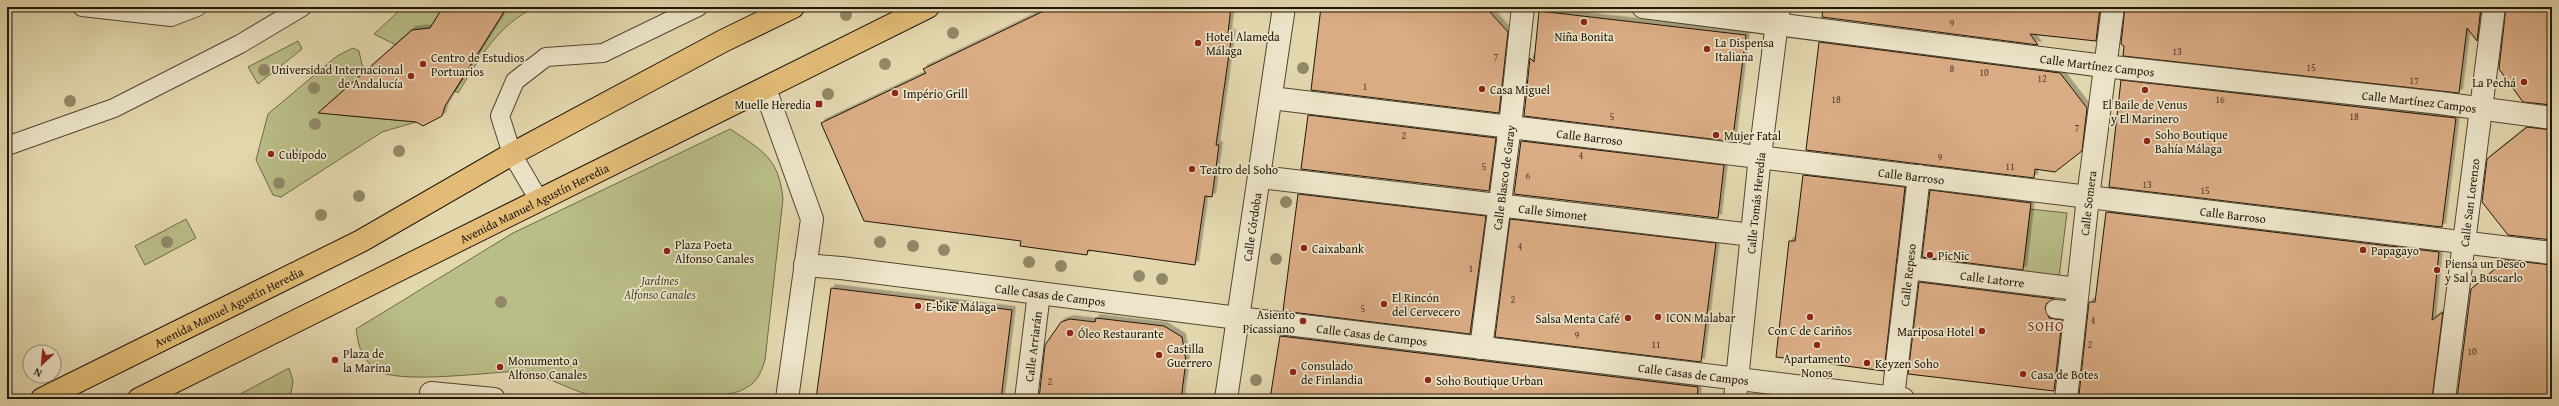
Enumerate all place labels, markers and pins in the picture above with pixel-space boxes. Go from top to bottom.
marker: Niña Bonita [1579,17,1589,27]
place label: Hotel Alameda Málaga [1206,28,1280,59]
place label: Niña Bonita [1554,28,1614,45]
place label: La Dispensa Italiana [1715,34,1774,65]
marker: Hotel Alameda Málaga [1193,38,1203,48]
marker: La Dispensa Italiana [1702,44,1712,54]
place label: Centro de Estudios Portuarios [431,49,525,80]
marker: Centro de Estudios Portuarios [418,59,428,69]
place label: Universidad Internacional de Andalucía [271,61,404,92]
marker: Universidad Internacional de Andalucía [406,71,416,81]
place label: La Pechá [2472,74,2516,91]
marker: La Pechá [2519,77,2529,87]
place label: Casa Miguel [1490,81,1551,98]
marker: Casa Miguel [1477,84,1487,94]
place label: Império Grill [903,85,968,102]
marker: El Baile de Venus y El Marinero [2140,85,2150,95]
marker: Império Grill [890,88,900,98]
place label: Muelle Heredia [735,96,811,113]
place label: El Baile de Venus y El Marinero [2102,96,2188,127]
marker: Muelle Heredia [814,99,824,109]
place label: Soho Boutique Bahía Málaga [2155,126,2228,157]
place label: Mujer Fatal [1724,127,1782,144]
marker: Mujer Fatal [1711,130,1721,140]
marker: Soho Boutique Bahía Málaga [2142,136,2152,146]
place label: Cubípodo [279,146,327,163]
marker: Cubípodo [266,149,276,159]
place label: Teatro del Soho [1200,161,1278,178]
marker: Teatro del Soho [1187,164,1197,174]
place label: Plaza Poeta Alfonso Canales [675,236,754,267]
place label: Caixabank [1312,240,1365,257]
place label: Papagayo [2371,242,2419,259]
marker: Caixabank [1299,243,1309,253]
marker: Papagayo [2358,245,2368,255]
marker: Plaza Poeta Alfonso Canales [662,246,672,256]
place label: PicNic [1938,247,1970,264]
marker: PicNic [1925,250,1935,260]
place label: Piensa un Deseo y Sal a Buscarlo [2444,255,2526,286]
marker: Piensa un Deseo y Sal a Buscarlo [2432,265,2442,275]
place label: El Rincón del Cervecero [1392,289,1460,320]
place label: E-bike Málaga [926,298,996,315]
marker: El Rincón del Cervecero [1379,299,1389,309]
marker: E-bike Málaga [913,301,923,311]
place label: Asiento Picassiano [1243,306,1295,337]
place label: ICON Malabar [1666,309,1735,326]
place label: Salsa Menta Café [1536,310,1620,327]
marker: ICON Malabar [1653,312,1663,322]
marker: Con C de Cariños [1805,312,1815,322]
marker: Salsa Menta Café [1623,313,1633,323]
marker: Asiento Picassiano [1298,316,1308,326]
place label: Con C de Cariños [1768,322,1852,339]
place label: Mariposa Hotel [1897,323,1975,340]
place label: Óleo Restaurante [1078,325,1164,342]
marker: Mariposa Hotel [1977,326,1987,336]
marker: Óleo Restaurante [1065,328,1075,338]
place label: Castilla Guerrero [1167,340,1212,371]
marker: Apartamento Nonos [1812,340,1822,350]
place label: Plaza de la Marina [343,345,391,376]
marker: Castilla Guerrero [1154,350,1164,360]
place label: Apartamento Nonos [1784,350,1850,381]
place label: Monumento a Alfonso Canales [508,352,587,383]
marker: Plaza de la Marina [330,355,340,365]
place label: Keyzen Soho [1875,355,1939,372]
place label: Consulado de Finlandia [1301,357,1363,388]
marker: Keyzen Soho [1862,358,1872,368]
marker: Monumento a Alfonso Canales [495,362,505,372]
place label: Casa de Botes [2031,366,2099,383]
marker: Consulado de Finlandia [1288,367,1298,377]
marker: Casa de Botes [2018,369,2028,379]
place label: Soho Boutique Urban [1436,372,1543,389]
marker: Soho Boutique Urban [1423,375,1433,385]

